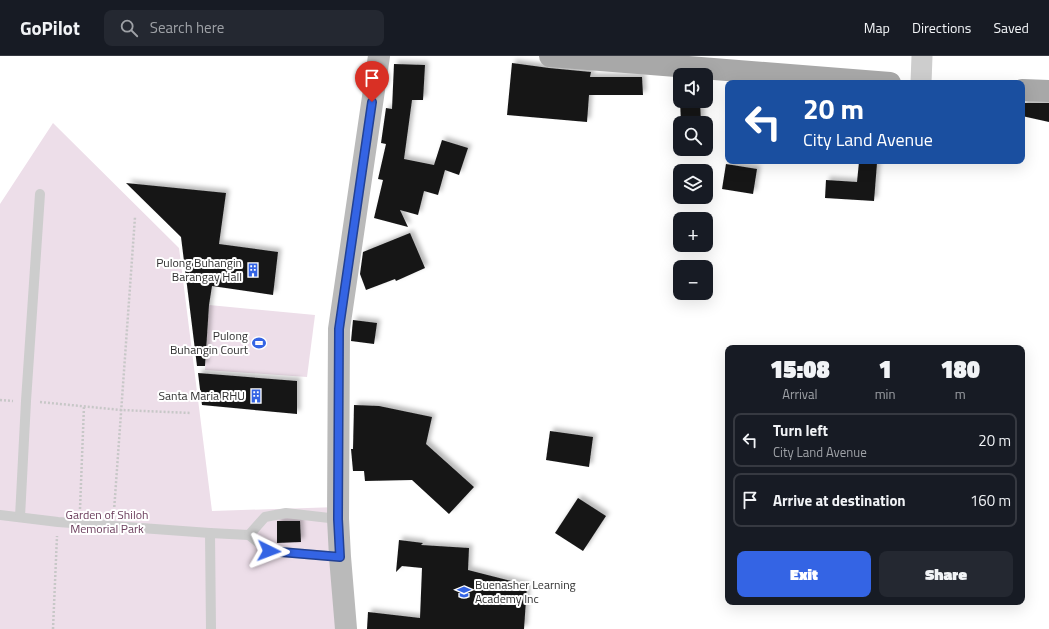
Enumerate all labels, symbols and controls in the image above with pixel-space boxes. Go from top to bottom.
search box [104,10,384,46]
text: GoPilot [20,13,80,42]
text: Search here [150,16,224,39]
icon: search [118,17,140,39]
text: Map [864,17,890,38]
text: Directions [912,17,971,38]
text: Saved [993,17,1029,38]
pin [355,61,389,102]
icon: arrive [361,67,383,89]
map controls [673,68,713,300]
button: sound [673,68,713,108]
text: 20 m [803,87,864,130]
icon: left [737,96,789,148]
button: search [673,116,713,156]
text: City Land Avenue [803,126,933,153]
button: layers [673,164,713,204]
button: + [673,212,713,252]
place label: Pulong Buhangin Barangay Hall [156,253,242,286]
button: − [673,260,713,300]
building icon: Pulong Buhangin Barangay Hall [245,262,261,278]
place label: Pulong Buhangin Court [170,326,249,359]
sports icon: Pulong Buhangin Court [251,335,267,351]
text: 15:08 [770,351,830,387]
text: 1 [878,351,892,387]
text: 180 [940,351,980,387]
text: Arrival [782,384,817,404]
text: min [875,384,895,404]
text: m [955,384,966,404]
place label: Santa Maria RHU [158,386,245,405]
building icon: Santa Maria RHU [248,388,264,404]
text: Turn left [773,419,828,442]
icon: left [739,429,761,451]
text: 20 m [978,429,1011,452]
text: City Land Avenue [773,442,867,462]
icon: arrive [739,489,761,511]
text: Arrive at destination [773,489,906,512]
text: 160 m [970,489,1011,512]
park label: Garden of Shiloh Memorial Park [66,505,148,538]
position arrow [248,530,290,572]
button: Exit [737,551,871,597]
button: Share [879,551,1013,597]
place label: Buenasher Learning Academy Inc [475,575,576,608]
school or university icon: Buenasher Learning Academy Inc [456,584,472,600]

